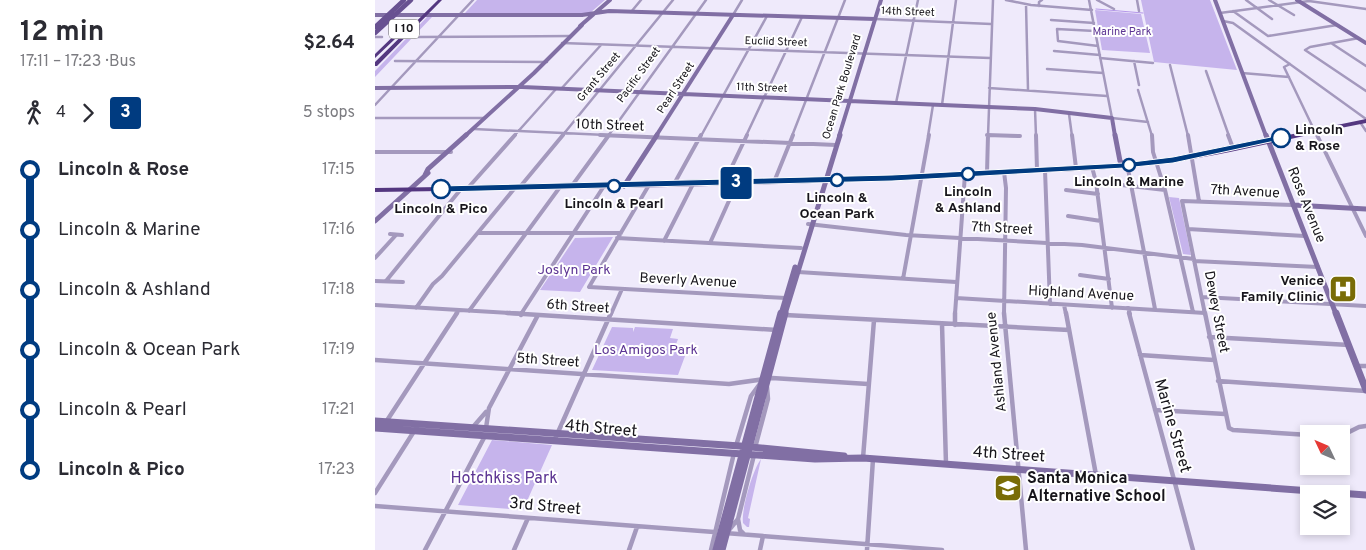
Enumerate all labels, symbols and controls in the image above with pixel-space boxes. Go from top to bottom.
street label: 14th Street [881,4,935,20]
text: 12 min [20,15,104,51]
road number: I 10 [389,20,419,38]
park label: Marine Park [1092,25,1152,39]
text: $2.64 [303,31,355,55]
street label: Ocean Park Boulevard [819,33,865,141]
street label: Euclid Street [744,34,808,50]
street label: Pacific Street [614,44,664,106]
street label: Grant Street [574,49,624,105]
text: 17:11 – 17:23 · Bus [20,52,136,72]
street label: Pearl Street [654,60,698,116]
street label: 11th Street [736,80,788,96]
icon: walk [20,99,48,127]
icon: forward [74,99,102,127]
text: 3 [120,101,131,124]
text: 4 [56,103,66,123]
text: 5 stops [303,103,355,123]
street label: 10th Street [575,116,645,136]
place label: Lincoln & Rose [1295,122,1343,155]
marker: Lincoln & Rose [1271,128,1291,148]
text: Lincoln & Rose [58,158,189,182]
marker: Lincoln & Marine [1122,158,1136,172]
text: 17:15 [322,160,355,180]
street label: Rose Avenue [1283,165,1329,245]
line badge: 3 [720,167,752,199]
marker: Lincoln & Ashland [961,167,975,181]
text: 3 [731,171,741,194]
marker: Lincoln & Ocean Park [830,173,844,187]
place label: Lincoln & Marine [1074,174,1184,191]
marker: Lincoln & Pico [431,179,451,199]
marker: Lincoln & Pearl [607,179,621,193]
street label: 7th Avenue [1210,182,1280,202]
place label: Lincoln & Ashland [935,184,1001,217]
place label: Lincoln & Ocean Park [800,190,875,223]
place label: Lincoln & Pearl [564,196,664,213]
place label: Lincoln & Pico [394,201,488,218]
text: Lincoln & Marine [58,218,200,242]
street label: 7th Street [971,219,1033,239]
text: 17:16 [322,220,355,240]
park label: Joslyn Park [537,262,611,279]
street label: Beverly Avenue [639,270,737,292]
street label: Dewey Street [1200,270,1232,354]
place label: Venice Family Clinic [1241,273,1324,306]
hospital icon: Venice Family Clinic [1328,274,1358,304]
text: Lincoln & Ashland [58,278,211,302]
text: 17:18 [322,280,355,300]
street label: Highland Avenue [1028,283,1134,305]
street label: 6th Street [546,296,610,318]
street label: Ashland Avenue [983,311,1011,413]
text: Lincoln & Ocean Park [58,338,240,362]
text: 17:19 [322,340,355,360]
park label: Los Amigos Park [594,342,698,359]
street label: 5th Street [516,350,580,372]
street label: Marine Street [1149,377,1195,475]
text: Lincoln & Pearl [58,398,187,422]
text: 17:21 [322,400,355,420]
street label: 4th Street [564,416,638,442]
north arrow [1300,425,1350,475]
map controls [1300,425,1350,535]
street label: 4th Street [972,442,1046,468]
text: Lincoln & Pico [58,458,185,482]
text: 17:23 [318,460,355,480]
park label: Hotchkiss Park [450,469,558,489]
place label: Santa Monica Alternative School [1027,469,1166,507]
school or university icon: Santa Monica Alternative School [993,473,1023,503]
button: layers [1300,485,1350,535]
street label: 3rd Street [508,494,582,520]

